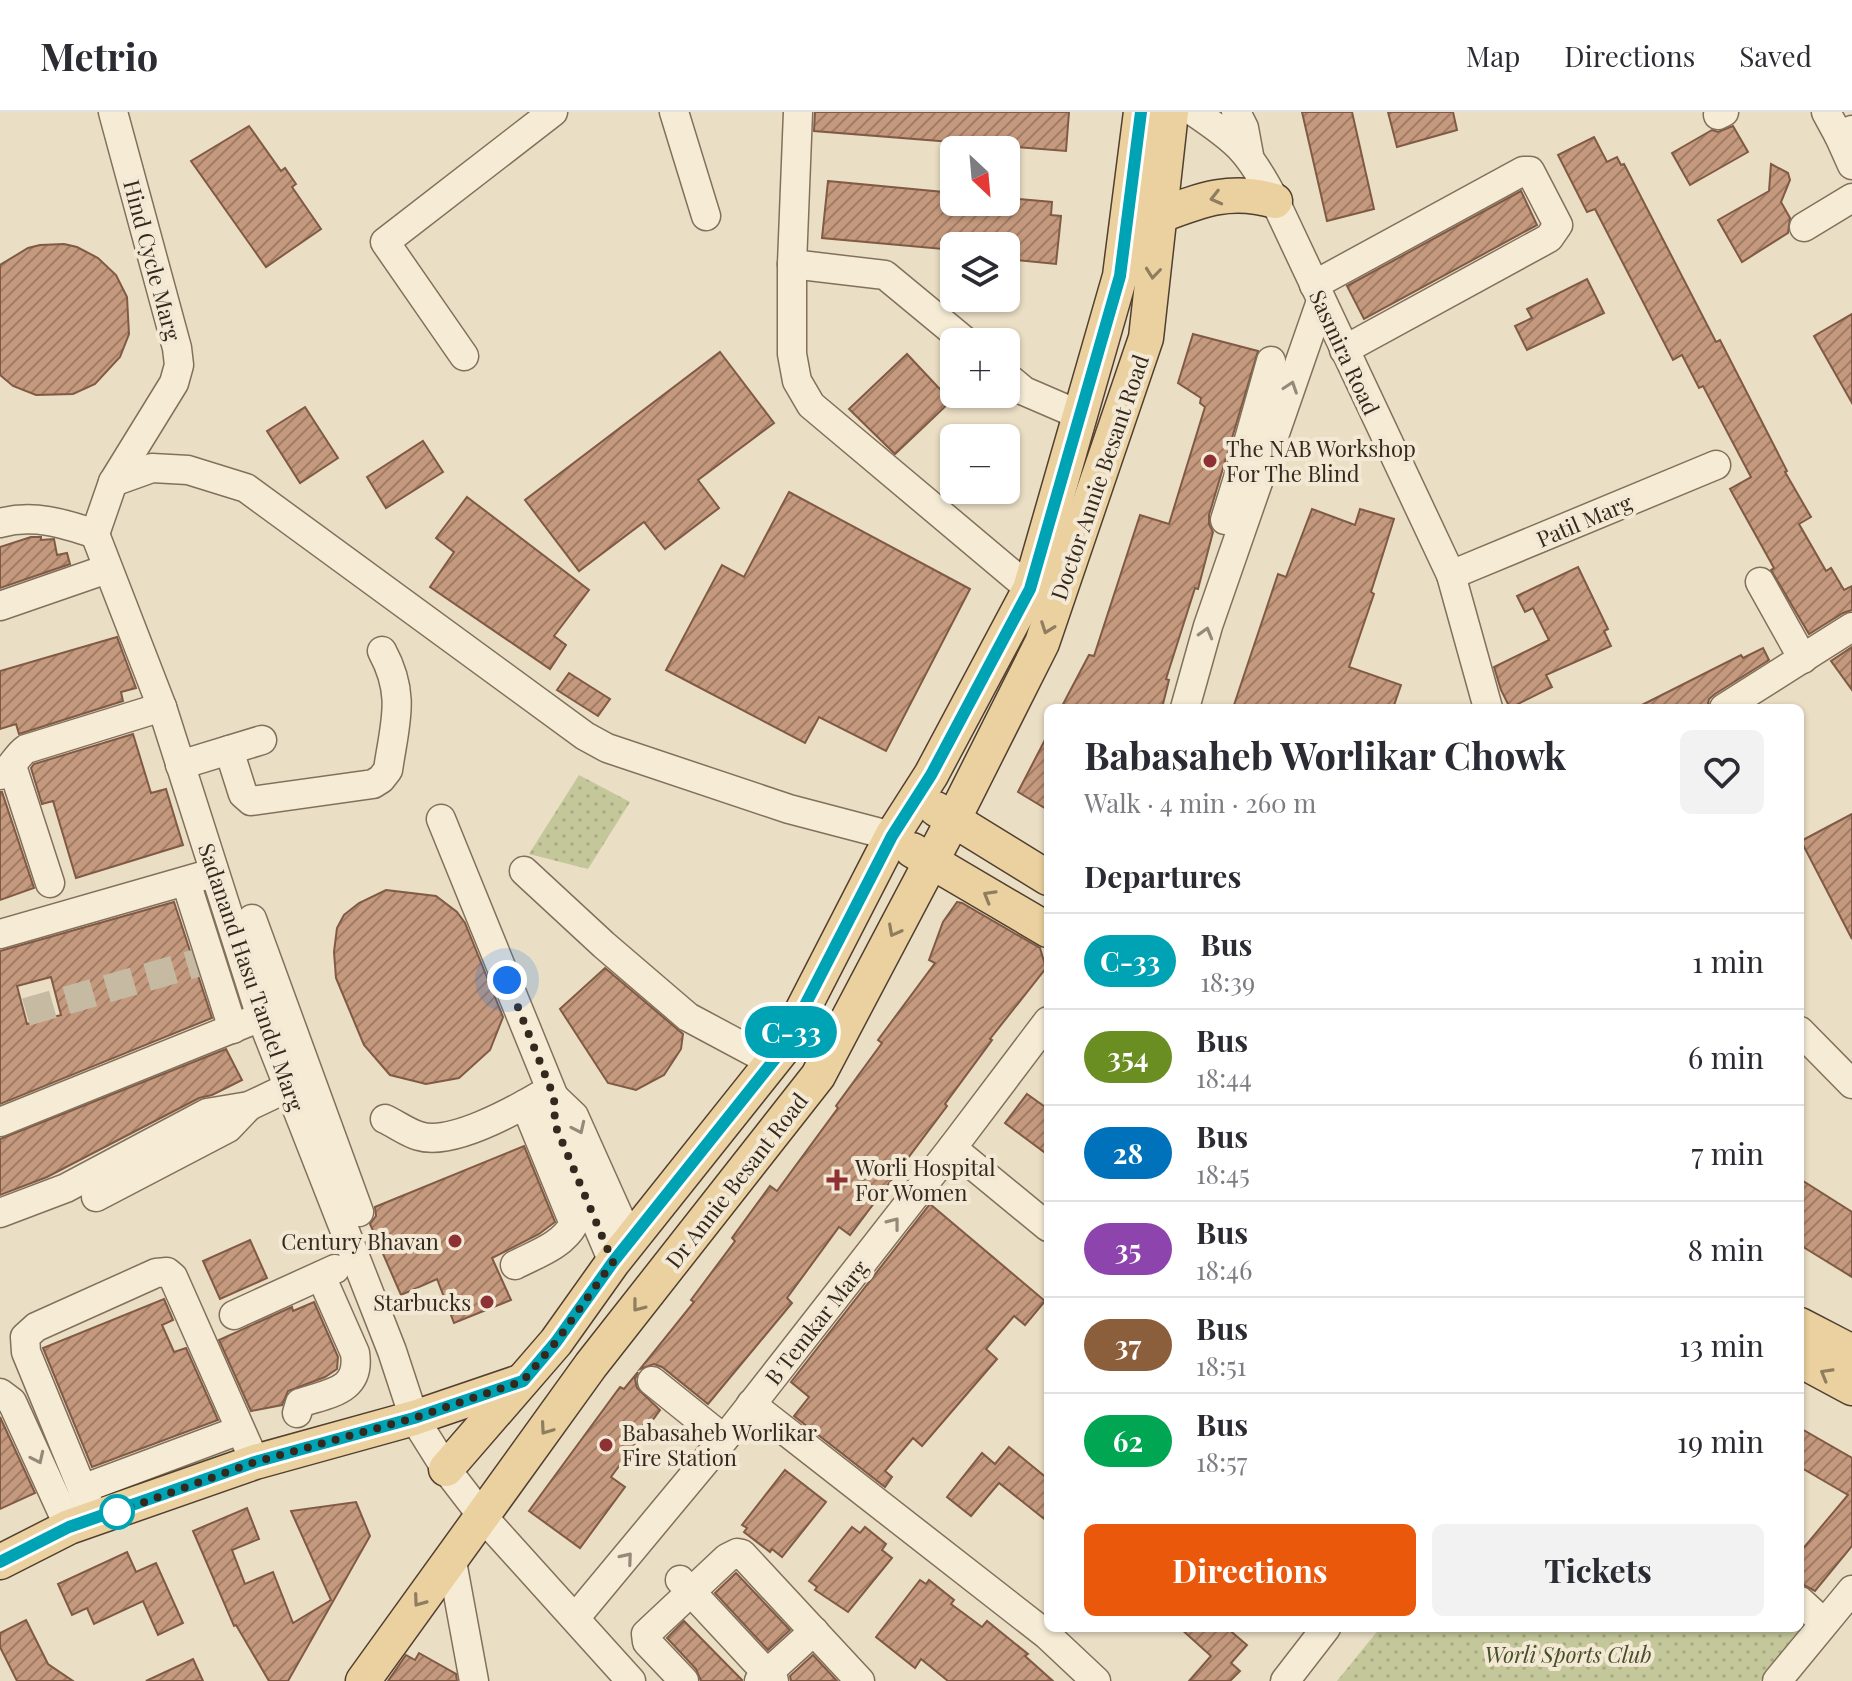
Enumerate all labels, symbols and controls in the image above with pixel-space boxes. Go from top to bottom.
text: Metrio [40,30,158,81]
text: Map [1466,37,1520,74]
text: Directions [1564,37,1695,74]
text: Saved [1739,37,1812,74]
north arrow [940,136,1020,216]
map controls [940,136,1020,504]
street label: Hind Cycle Marg [117,176,189,344]
one-way arrow [1210,188,1223,205]
button: layers [940,232,1020,312]
one-way arrow [1144,267,1161,280]
street label: Sasmira Road [1303,285,1387,420]
button: + [940,328,1020,408]
street label: Doctor Annie Besant Road [1043,350,1155,604]
one-way arrow [1281,381,1298,395]
button: − [940,424,1020,504]
place label: The NAB Workshop For The Blind [1226,433,1416,488]
marker: The NAB Workshop For The Blind [1201,452,1219,470]
street label: Patil Marg [1532,486,1637,554]
one-way arrow [1040,620,1057,634]
one-way arrow [1197,627,1213,640]
text: Babasaheb Worlikar Chowk [1084,729,1566,780]
button: heart [1680,730,1764,814]
text: Walk · 4 min · 260 m [1084,785,1316,820]
street label: Sadanand Hasu Tandel Marg [192,839,312,1115]
text: Departures [1084,856,1241,896]
one-way arrow [984,890,998,906]
one-way arrow [889,923,904,937]
text: Bus [1200,924,1252,964]
text: 1 min [1692,941,1764,981]
text: C-33 [1100,942,1160,979]
your location [487,960,527,1000]
text: 18:39 [1200,964,1255,999]
line badge: C-33 [735,1006,847,1058]
text: C-33 [761,1013,821,1050]
text: Bus [1196,1020,1248,1060]
text: 6 min [1688,1037,1764,1077]
text: 354 [1107,1038,1149,1075]
text: 18:44 [1196,1060,1252,1095]
street label: Dr Annie Besant Road [658,1086,814,1274]
text: Bus [1196,1116,1248,1156]
one-way arrow [569,1120,585,1135]
text: 7 min [1691,1133,1764,1173]
text: 28 [1113,1134,1143,1171]
place label: Worli Hospital For Women [854,1152,995,1207]
text: 18:45 [1196,1156,1250,1191]
marker: Worli Hospital For Women [826,1169,848,1191]
text: Bus [1196,1212,1248,1252]
one-way arrow [884,1217,898,1232]
place label: Century Bhavan [281,1226,439,1256]
text: 8 min [1688,1229,1764,1269]
text: 35 [1115,1230,1141,1267]
marker: Century Bhavan [446,1232,464,1250]
text: 18:46 [1196,1252,1252,1287]
street label: B Temkar Marg [758,1253,875,1391]
place label: Starbucks [373,1287,471,1317]
marker: Starbucks [478,1293,496,1311]
one-way arrow [633,1297,647,1312]
text: Bus [1196,1308,1248,1348]
text: 13 min [1679,1325,1764,1365]
text: 37 [1115,1326,1141,1363]
text: 18:51 [1196,1348,1246,1383]
one-way arrow [1820,1368,1835,1384]
text: Bus [1196,1404,1248,1444]
place label: Babasaheb Worlikar Fire Station [622,1417,817,1472]
one-way arrow [541,1420,556,1435]
text: 19 min [1677,1421,1764,1461]
text: 62 [1113,1422,1143,1459]
marker: Babasaheb Worlikar Fire Station [597,1436,615,1454]
text: 18:57 [1196,1444,1247,1479]
one-way arrow [28,1449,44,1464]
unlabelled marker [100,1495,134,1529]
button: Directions [1084,1524,1416,1616]
button: Tickets [1432,1524,1764,1616]
one-way arrow [617,1552,631,1567]
one-way arrow [414,1593,429,1607]
park label: Worli Sports Club [1484,1639,1652,1669]

